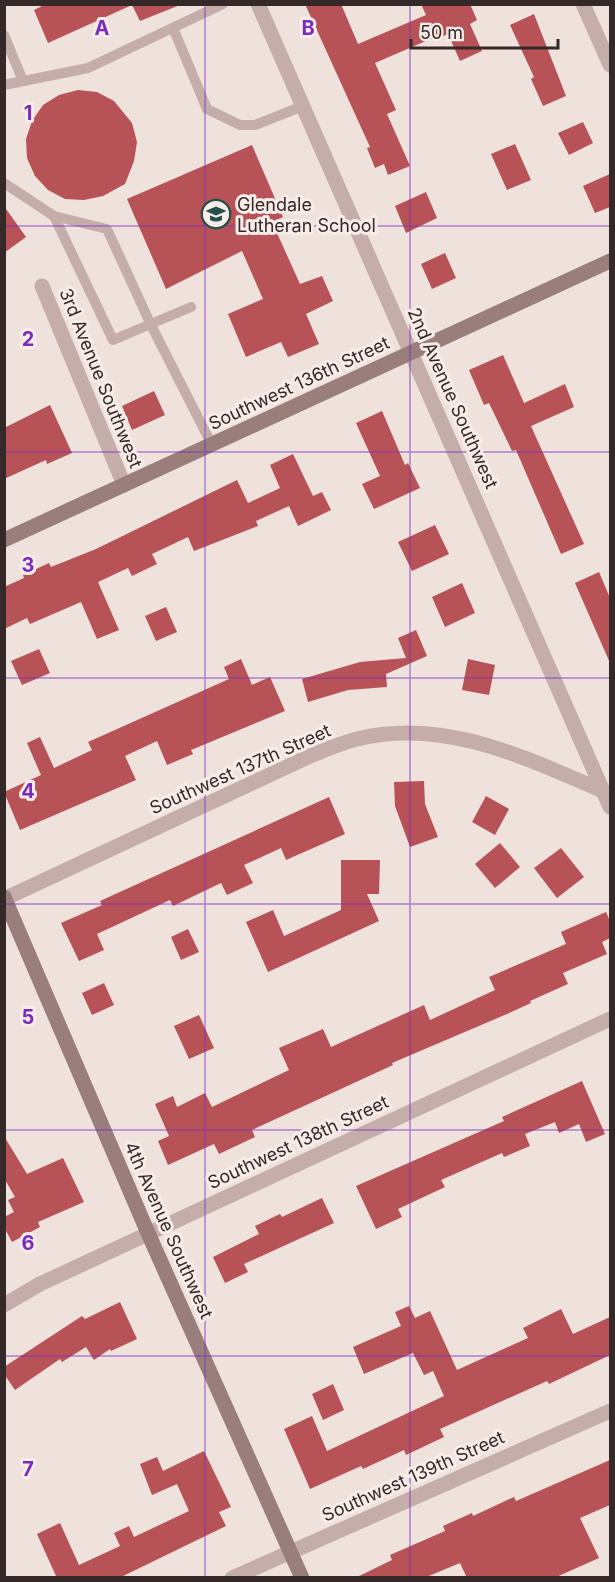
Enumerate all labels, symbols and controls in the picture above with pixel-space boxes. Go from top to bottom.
scale bar [411,12,558,50]
text: A [95,16,110,40]
text: B [301,16,315,40]
text: 50 m [420,22,463,43]
text: 1 [24,101,32,125]
place label: Glendale Lutheran School [237,194,376,236]
school or university icon: Glendale Lutheran School [200,198,232,230]
street label: 3rd Avenue Southwest [55,285,147,471]
street label: 2nd Avenue Southwest [404,304,502,492]
text: 2 [22,327,34,351]
street label: Southwest 136th Street [205,332,393,434]
text: 3 [22,553,34,577]
street label: Southwest 137th Street [146,720,334,818]
text: 4 [21,779,35,803]
text: 5 [22,1005,34,1029]
street label: Southwest 138th Street [204,1091,392,1193]
street label: 4th Avenue Southwest [120,1138,218,1322]
text: 6 [22,1231,35,1255]
street label: Southwest 139th Street [319,1426,507,1526]
text: 7 [22,1457,34,1481]

